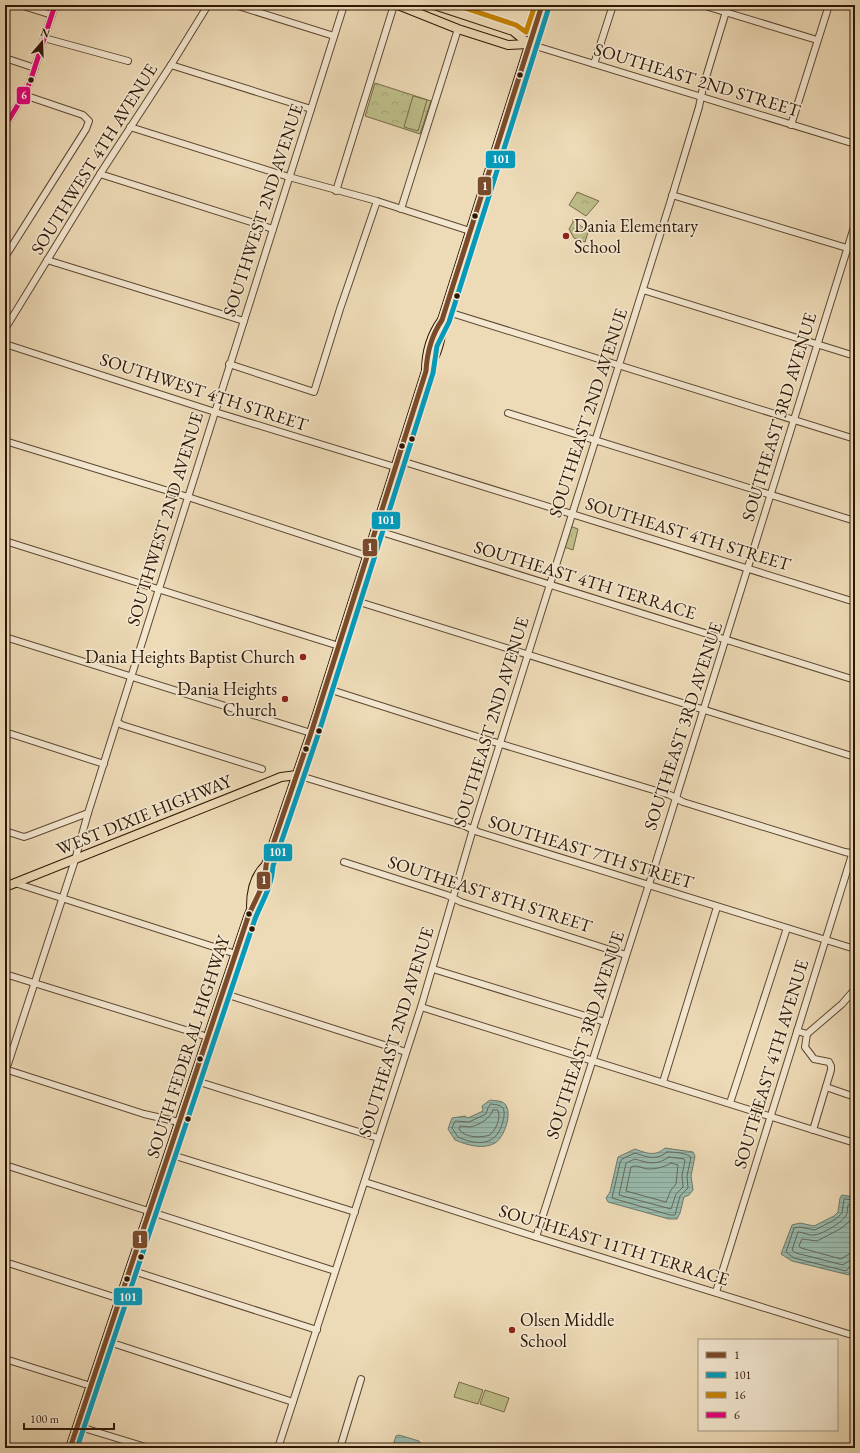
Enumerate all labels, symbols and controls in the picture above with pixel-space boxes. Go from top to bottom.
north arrow [22,22,62,62]
text: N [39,24,52,41]
street label: SOUTHEAST 2ND STREET [591,37,804,122]
street label: SOUTHWEST 4TH AVENUE [25,59,162,259]
unlabelled marker [515,70,525,80]
unlabelled marker [26,75,36,85]
line badge: 6 [16,86,31,105]
text: 6 [21,88,27,102]
street label: SOUTHWEST 2ND AVENUE [217,100,308,319]
line badge: 101 [485,150,516,169]
text: 101 [492,152,510,166]
line badge: 1 [477,176,492,196]
text: 1 [482,179,488,193]
unlabelled marker [470,211,480,221]
place label: Dania Elementary School [574,214,698,258]
marker: Dania Elementary School [561,231,571,241]
unlabelled marker [452,291,462,301]
street label: SOUTHEAST 2ND AVENUE [543,305,632,520]
street label: SOUTHEAST 3RD AVENUE [736,310,821,524]
street label: SOUTHWEST 4TH STREET [97,347,312,436]
street label: SOUTHWEST 2ND AVENUE [121,409,208,629]
unlabelled marker [407,434,417,444]
unlabelled marker [397,441,407,451]
street label: SOUTHEAST 4TH STREET [583,491,794,576]
line badge: 101 [371,511,401,530]
text: 101 [377,513,395,527]
street label: SOUTHEAST 4TH TERRACE [471,535,699,624]
line badge: 1 [362,538,378,557]
text: 1 [367,540,373,554]
street label: SOUTHEAST 2ND AVENUE [448,614,533,830]
street label: SOUTHEAST 3RD AVENUE [638,619,727,833]
place label: Dania Heights Baptist Church [85,645,295,668]
marker: Dania Heights Baptist Church [298,652,308,662]
place label: Dania Heights Church [177,677,277,721]
marker: Dania Heights Church [280,694,290,704]
unlabelled marker [314,726,324,736]
unlabelled marker [301,744,311,754]
street label: WEST DIXIE HIGHWAY [53,768,236,860]
street label: SOUTHEAST 7TH STREET [486,809,697,894]
line badge: 101 [263,843,293,862]
text: 101 [269,845,287,859]
street label: SOUTHEAST 8TH STREET [385,850,596,938]
line badge: 1 [256,871,271,890]
text: 1 [261,873,267,887]
unlabelled marker [244,909,254,919]
unlabelled marker [247,924,257,934]
street label: SOUTHEAST 2ND AVENUE [353,924,438,1140]
street label: SOUTHEAST 3RD AVENUE [540,928,629,1142]
street label: SOUTH FEDERAL HIGHWAY [141,931,235,1161]
street label: SOUTHEAST 4TH AVENUE [728,957,813,1171]
unlabelled marker [195,1054,205,1064]
unlabelled marker [183,1114,193,1124]
street label: SOUTHEAST 11TH TERRACE [496,1198,732,1291]
line badge: 1 [132,1230,148,1249]
text: 1 [137,1232,143,1246]
unlabelled marker [136,1252,146,1262]
unlabelled marker [122,1274,132,1284]
line badge: 101 [113,1287,143,1306]
text: 101 [119,1290,137,1304]
place label: Olsen Middle School [520,1308,614,1352]
marker: Olsen Middle School [507,1325,517,1335]
legend [698,1339,838,1431]
text: 1 [734,1347,740,1363]
text: 101 [734,1367,752,1383]
text: 16 [734,1387,746,1403]
scale bar [24,1405,114,1431]
text: 6 [734,1407,740,1423]
text: 100 m [30,1411,60,1427]

